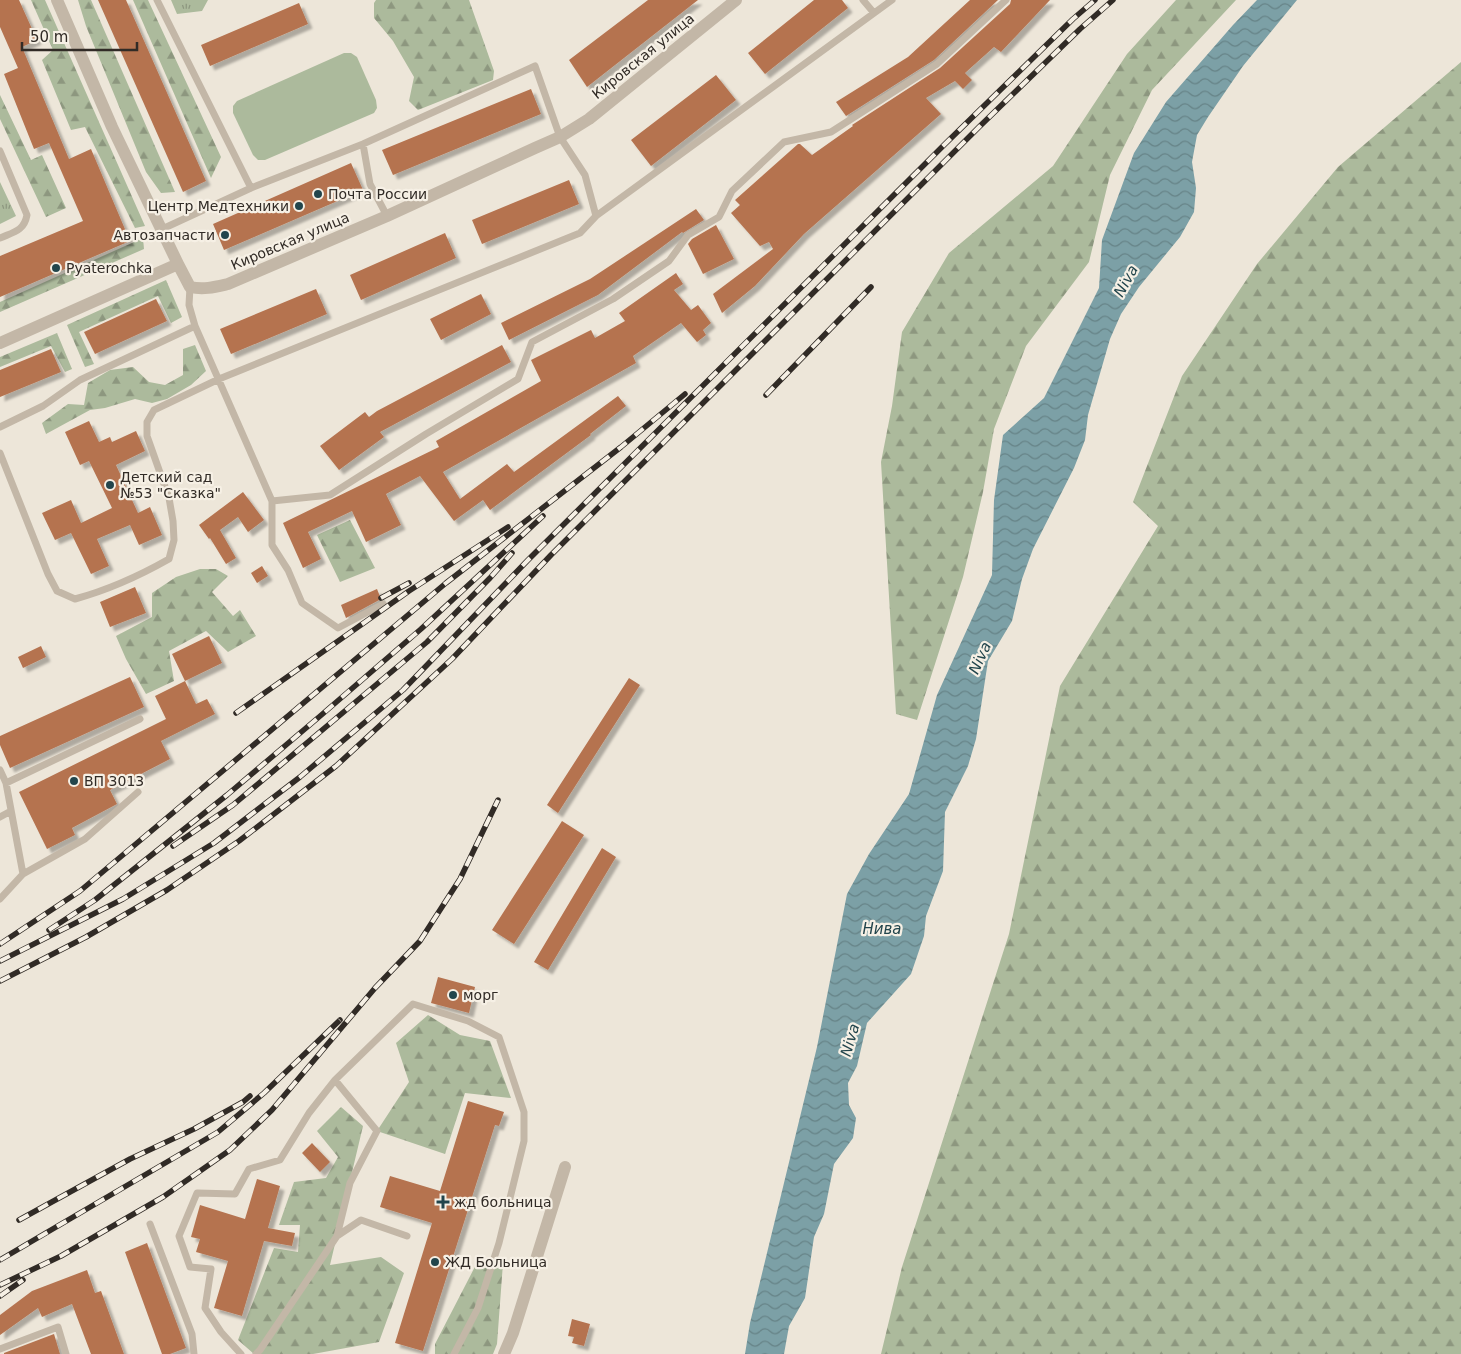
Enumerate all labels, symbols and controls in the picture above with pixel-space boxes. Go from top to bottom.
street label: Кировская улица [589,10,697,102]
scale bar [22,20,138,52]
text: 50 m [30,28,68,46]
place label: Почта России [328,186,427,202]
marker: Почта России [312,188,324,200]
place label: Центр Медтехники [148,198,289,214]
marker: Центр Медтехники [293,200,305,212]
street label: Кировская улица [229,209,351,273]
place label: Автозапчасти [113,227,215,243]
marker: Автозапчасти [219,229,231,241]
place label: Pyaterochka [66,260,152,276]
marker: Pyaterochka [50,262,62,274]
water label: Niva [1110,262,1142,300]
place label: Детский сад №53 "Сказка" [120,469,221,501]
marker: Детский сад №53 "Сказка" [104,479,116,491]
water label: Niva [965,639,995,677]
place label: ВП 3013 [84,773,144,789]
marker: ВП 3013 [68,775,80,787]
water label: Нива [862,920,902,938]
place label: морг [463,987,498,1003]
marker: морг [447,989,459,1001]
water label: Niva [837,1021,863,1059]
place label: жд больница [454,1194,552,1210]
marker: жд больница [436,1195,450,1209]
place label: ЖД Больница [445,1254,547,1270]
marker: ЖД Больница [429,1256,441,1268]

